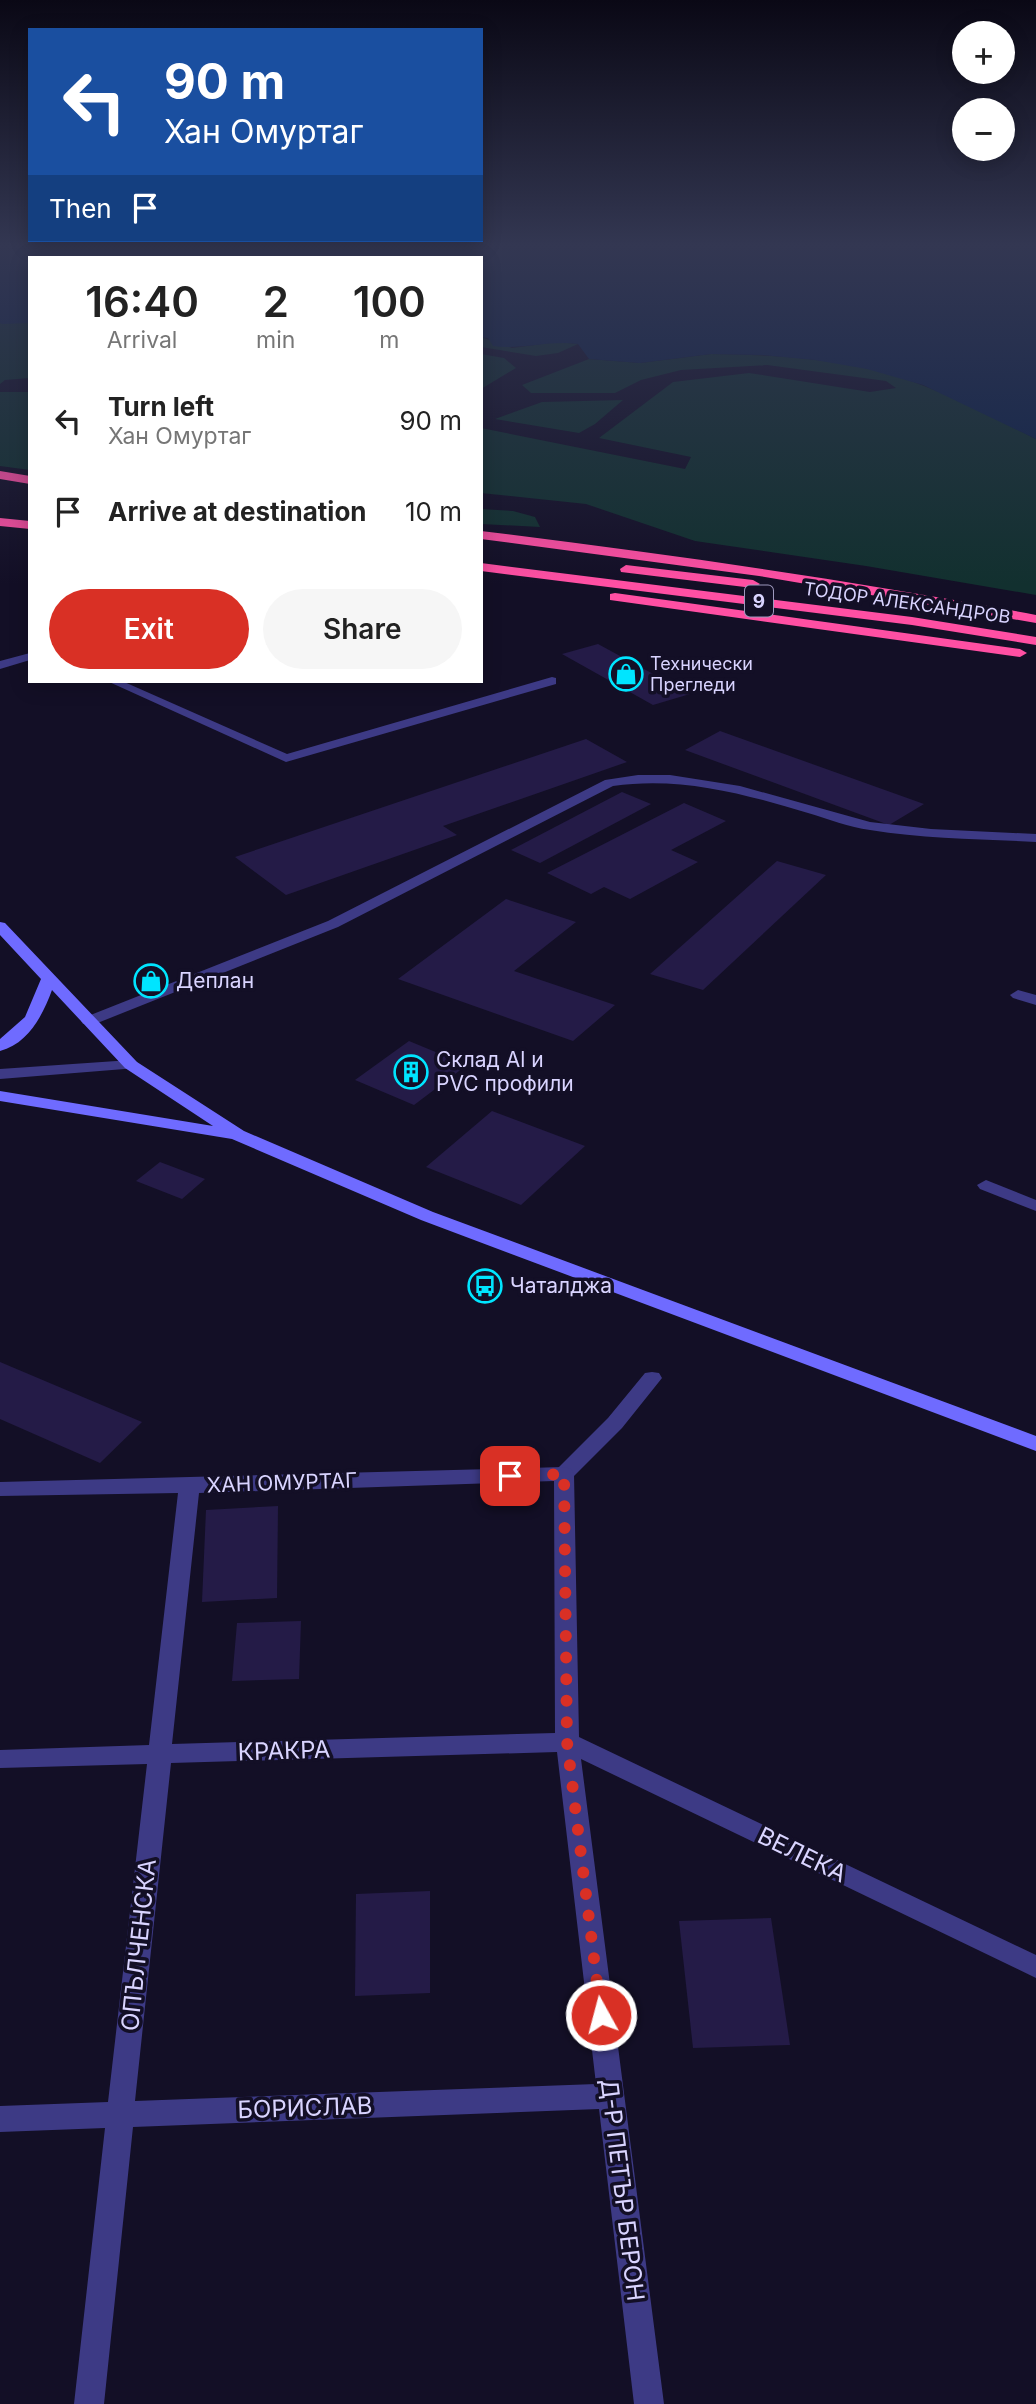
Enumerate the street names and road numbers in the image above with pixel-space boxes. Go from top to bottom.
street label: ТОДОР АЛЕКСАНДРОВ [802,578,1012,627]
road number: 9 [745,586,773,616]
street label: ХАН ОМУРТАГ [206,1467,358,1498]
street label: КРАКРА [237,1734,331,1767]
street label: ВЕЛЕКА [753,1821,851,1888]
street label: ОПЪЛЧЕНСКА [115,1857,162,2032]
street label: Д-Р ПЕТЪР БЕРОН [594,2077,651,2303]
street label: БОРИСЛАВ [237,2091,373,2124]

